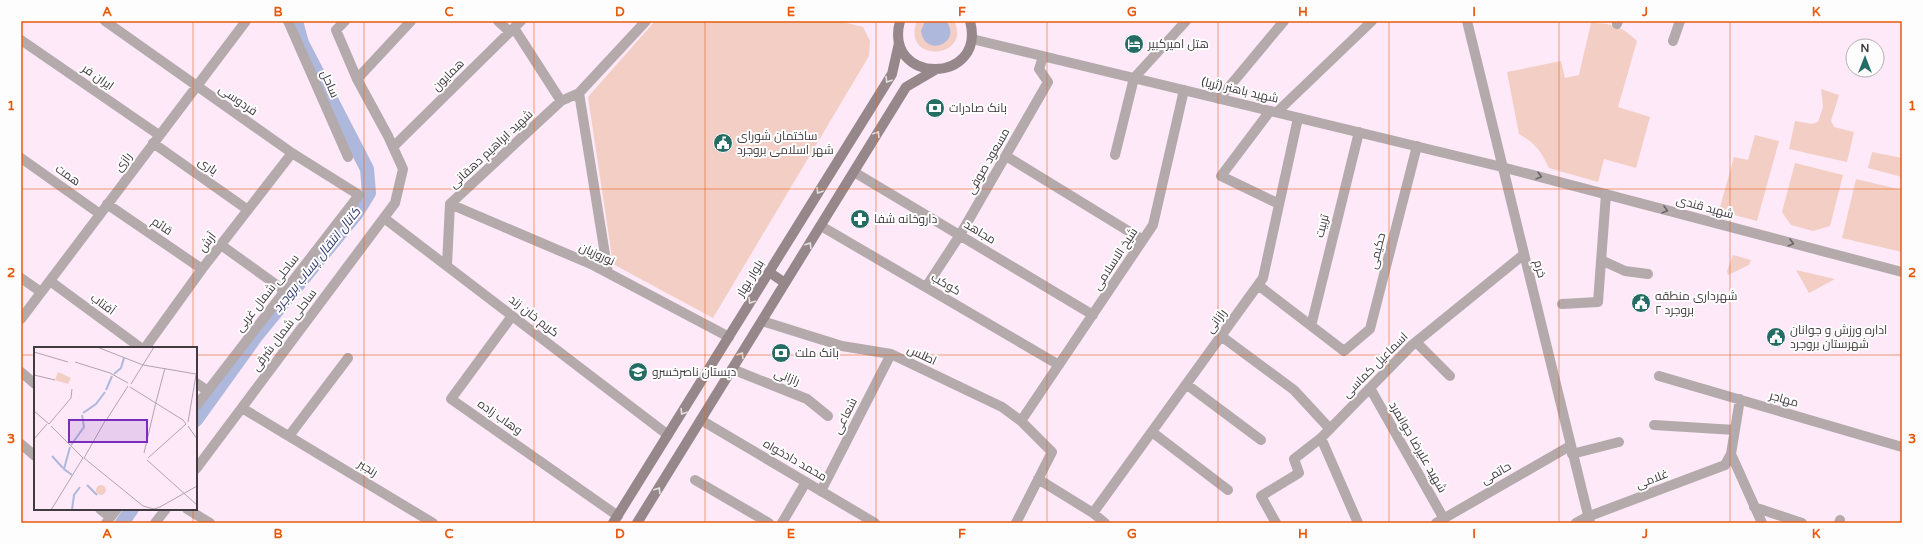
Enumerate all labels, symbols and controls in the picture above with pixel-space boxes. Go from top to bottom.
text: A [102,4,112,20]
text: B [273,4,283,20]
text: C [444,4,454,20]
text: D [615,4,625,20]
text: E [787,4,795,20]
text: F [958,4,966,20]
text: G [1127,4,1137,20]
text: H [1298,4,1308,20]
text: I [1472,4,1476,20]
text: J [1641,4,1648,20]
text: K [1812,4,1821,20]
hotel icon: هتل امیرکبیر [1123,33,1145,55]
place label: هتل امیرکبیر [1147,37,1209,51]
north arrow [1845,38,1885,78]
text: N [1861,42,1869,55]
street label: همایون [429,56,467,94]
street label: ایران فر [79,61,116,93]
street label: ساحل [318,68,342,100]
street label: شهید باهنر (ثریا) [1200,74,1280,106]
one-way arrow [885,76,893,83]
street label: فردوسی [216,82,260,118]
bank icon: بانک صادرات [924,97,946,119]
text: 1 [7,98,15,114]
text: 1 [1908,98,1916,114]
place label: بانک صادرات [949,101,1007,115]
street label: شهید ابراهیم دهقانی [446,107,536,192]
street label: مسعود صوفی [963,126,1013,196]
place label: ساختمان شورای شهر اسلامی بروجرد [737,129,834,157]
one-way arrow [873,131,880,138]
public building icon: ساختمان شورای شهر اسلامی بروجرد [712,132,734,154]
street label: رازی [111,150,135,174]
street label: یاری [196,154,221,178]
street label: همت [53,161,83,189]
one-way arrow [1536,172,1543,180]
one-way arrow [817,186,824,193]
street label: شهید قندی [1675,193,1735,221]
water label: کانال انتقال پساب بروجرد [270,204,365,316]
one-way arrow [1661,205,1668,214]
pharmacy icon: داروخانه شفا [849,208,871,230]
place label: داروخانه شفا [874,212,938,226]
street label: تربیت [1312,212,1332,239]
street label: قائم [148,214,175,239]
street label: مجاهد [962,217,998,247]
street label: شیخ الاسلامی [1090,225,1141,293]
street label: آرش [195,229,219,255]
street label: حکیمی [1366,231,1388,271]
one-way arrow [1787,238,1794,247]
street label: نوروزیان [577,240,617,268]
one-way arrow [804,242,812,249]
street label: ساحلی شمال غربی [232,251,302,335]
street label: بلوار بهار [733,257,767,300]
street label: خرم [1530,259,1549,280]
text: 2 [7,265,15,281]
text: 2 [1908,265,1916,281]
street label: کوکب [929,270,963,298]
street label: ساحلی شمال شرقی [249,286,319,374]
place label: شهرداری منطقه ۲ بروجرد [1655,289,1737,317]
street label: آفتاب [88,290,119,318]
street label: کریم خان زند [506,292,562,341]
public building icon: شهرداری منطقه ۲ بروجرد [1630,292,1652,314]
one-way arrow [748,297,756,304]
street label: رازانی [1203,306,1229,336]
place label: اداره ورزش و جوانان شهرستان بروجرد [1790,323,1887,351]
public building icon: اداره ورزش و جوانان شهرستان بروجرد [1765,326,1787,348]
street label: اسماعیل کماسی [1339,329,1411,401]
bank icon: بانک ملت [770,342,792,364]
street label: اطلس [905,342,939,368]
place label: بانک ملت [795,346,839,360]
inset map [34,347,197,510]
one-way arrow [736,352,743,359]
school or university icon: دبستان ناصرخسرو [627,361,649,383]
place label: دبستان ناصرخسرو [652,365,736,379]
street label: رازانی [772,366,802,388]
street label: مهاجر [1767,388,1800,410]
street label: شعاعی [830,395,860,436]
street label: وهاب زاده [475,397,525,437]
street label: شهید علیرضا جوانمرد [1386,399,1450,495]
one-way arrow [680,408,687,415]
text: 3 [7,431,15,447]
text: 3 [1908,431,1916,447]
street label: محمد دادخواه [761,436,829,484]
street label: رنجبر [355,456,380,479]
street label: حاتمی [1479,459,1513,487]
street label: غلامی [1634,466,1670,492]
one-way arrow [653,487,660,494]
text: A [102,526,112,542]
text: B [273,526,283,542]
text: C [444,526,454,542]
text: D [615,526,625,542]
text: E [787,526,795,542]
text: F [958,526,966,542]
text: G [1127,526,1137,542]
text: H [1298,526,1308,542]
text: I [1472,526,1476,542]
text: J [1641,526,1648,542]
text: K [1812,526,1821,542]

